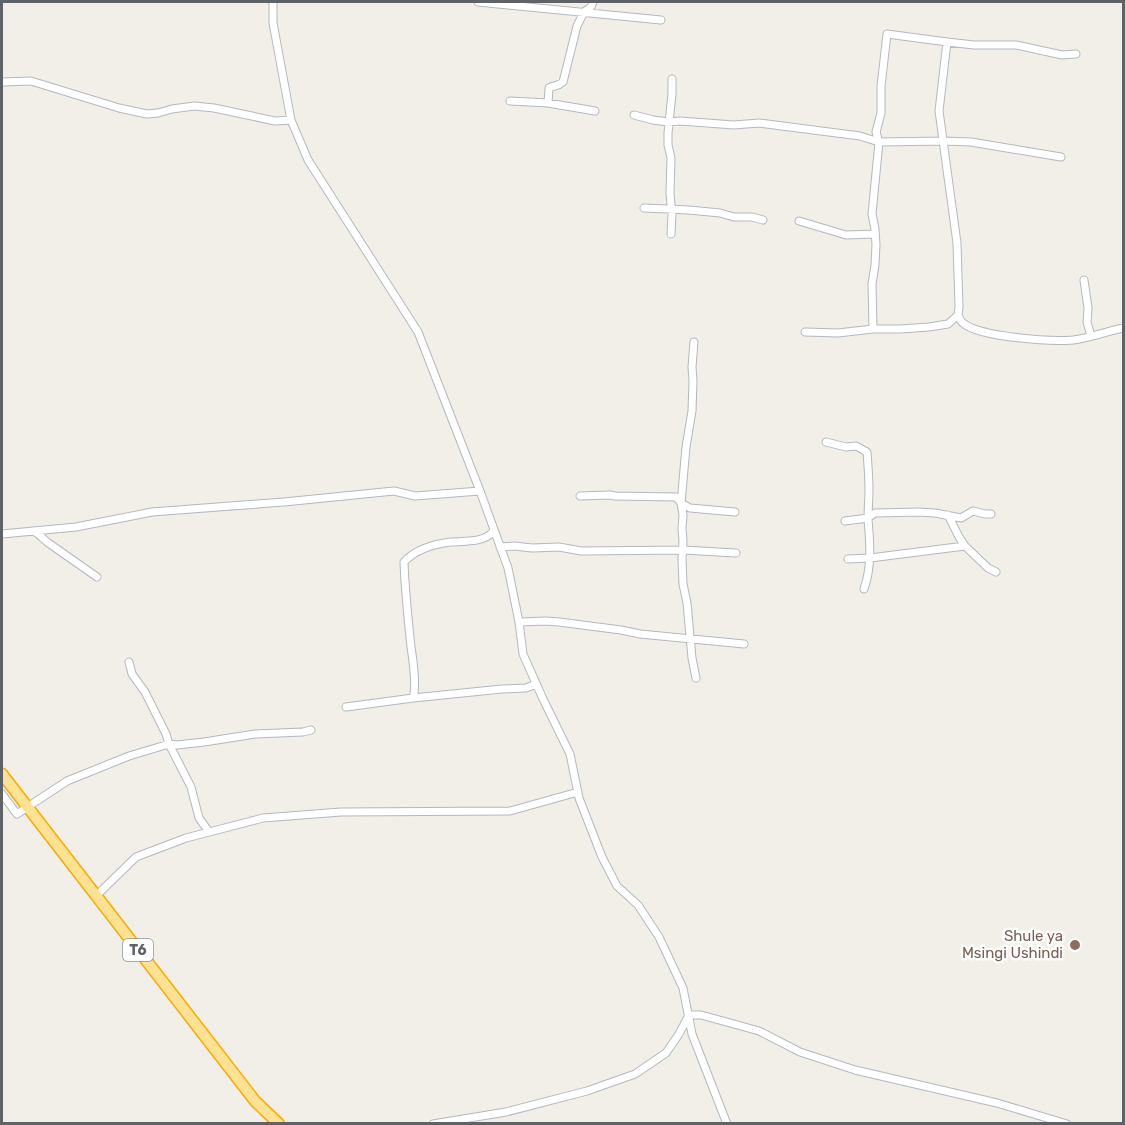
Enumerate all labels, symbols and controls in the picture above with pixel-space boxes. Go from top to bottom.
place label: Shule ya Msingi Ushindi [962,927,1063,962]
marker: Shule ya Msingi Ushindi [1068,938,1082,952]
road number: T6 [123,939,153,961]

